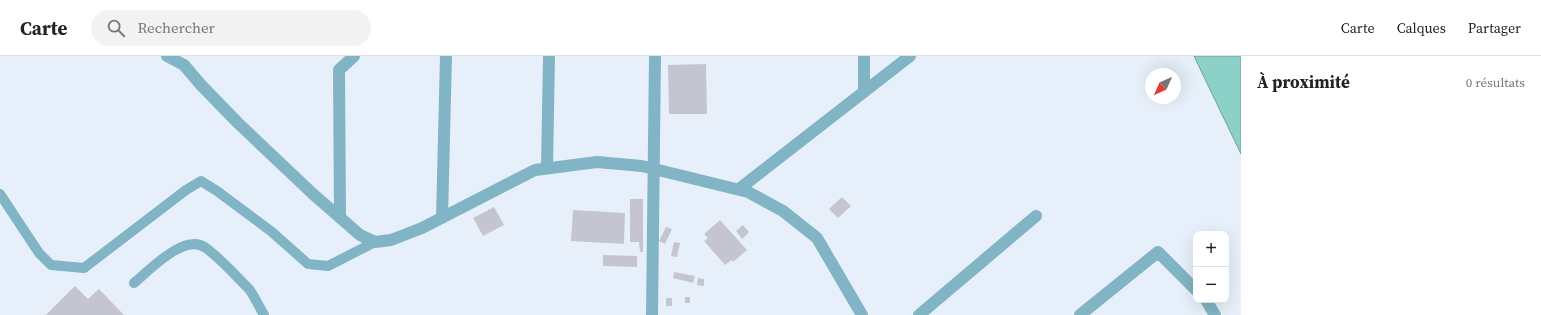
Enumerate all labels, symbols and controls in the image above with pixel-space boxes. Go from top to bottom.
search box [91,10,371,46]
text: Carte [20,15,67,41]
icon: search [105,17,127,39]
text: Rechercher [137,17,215,38]
text: Carte [1341,18,1375,38]
text: Calques [1397,18,1446,38]
text: Partager [1468,18,1521,38]
north arrow [1145,68,1181,104]
text: À proximité [1257,70,1350,94]
text: 0 résultats [1466,74,1525,91]
map controls [1193,231,1229,303]
button: + [1193,231,1229,267]
button: − [1193,267,1229,303]

